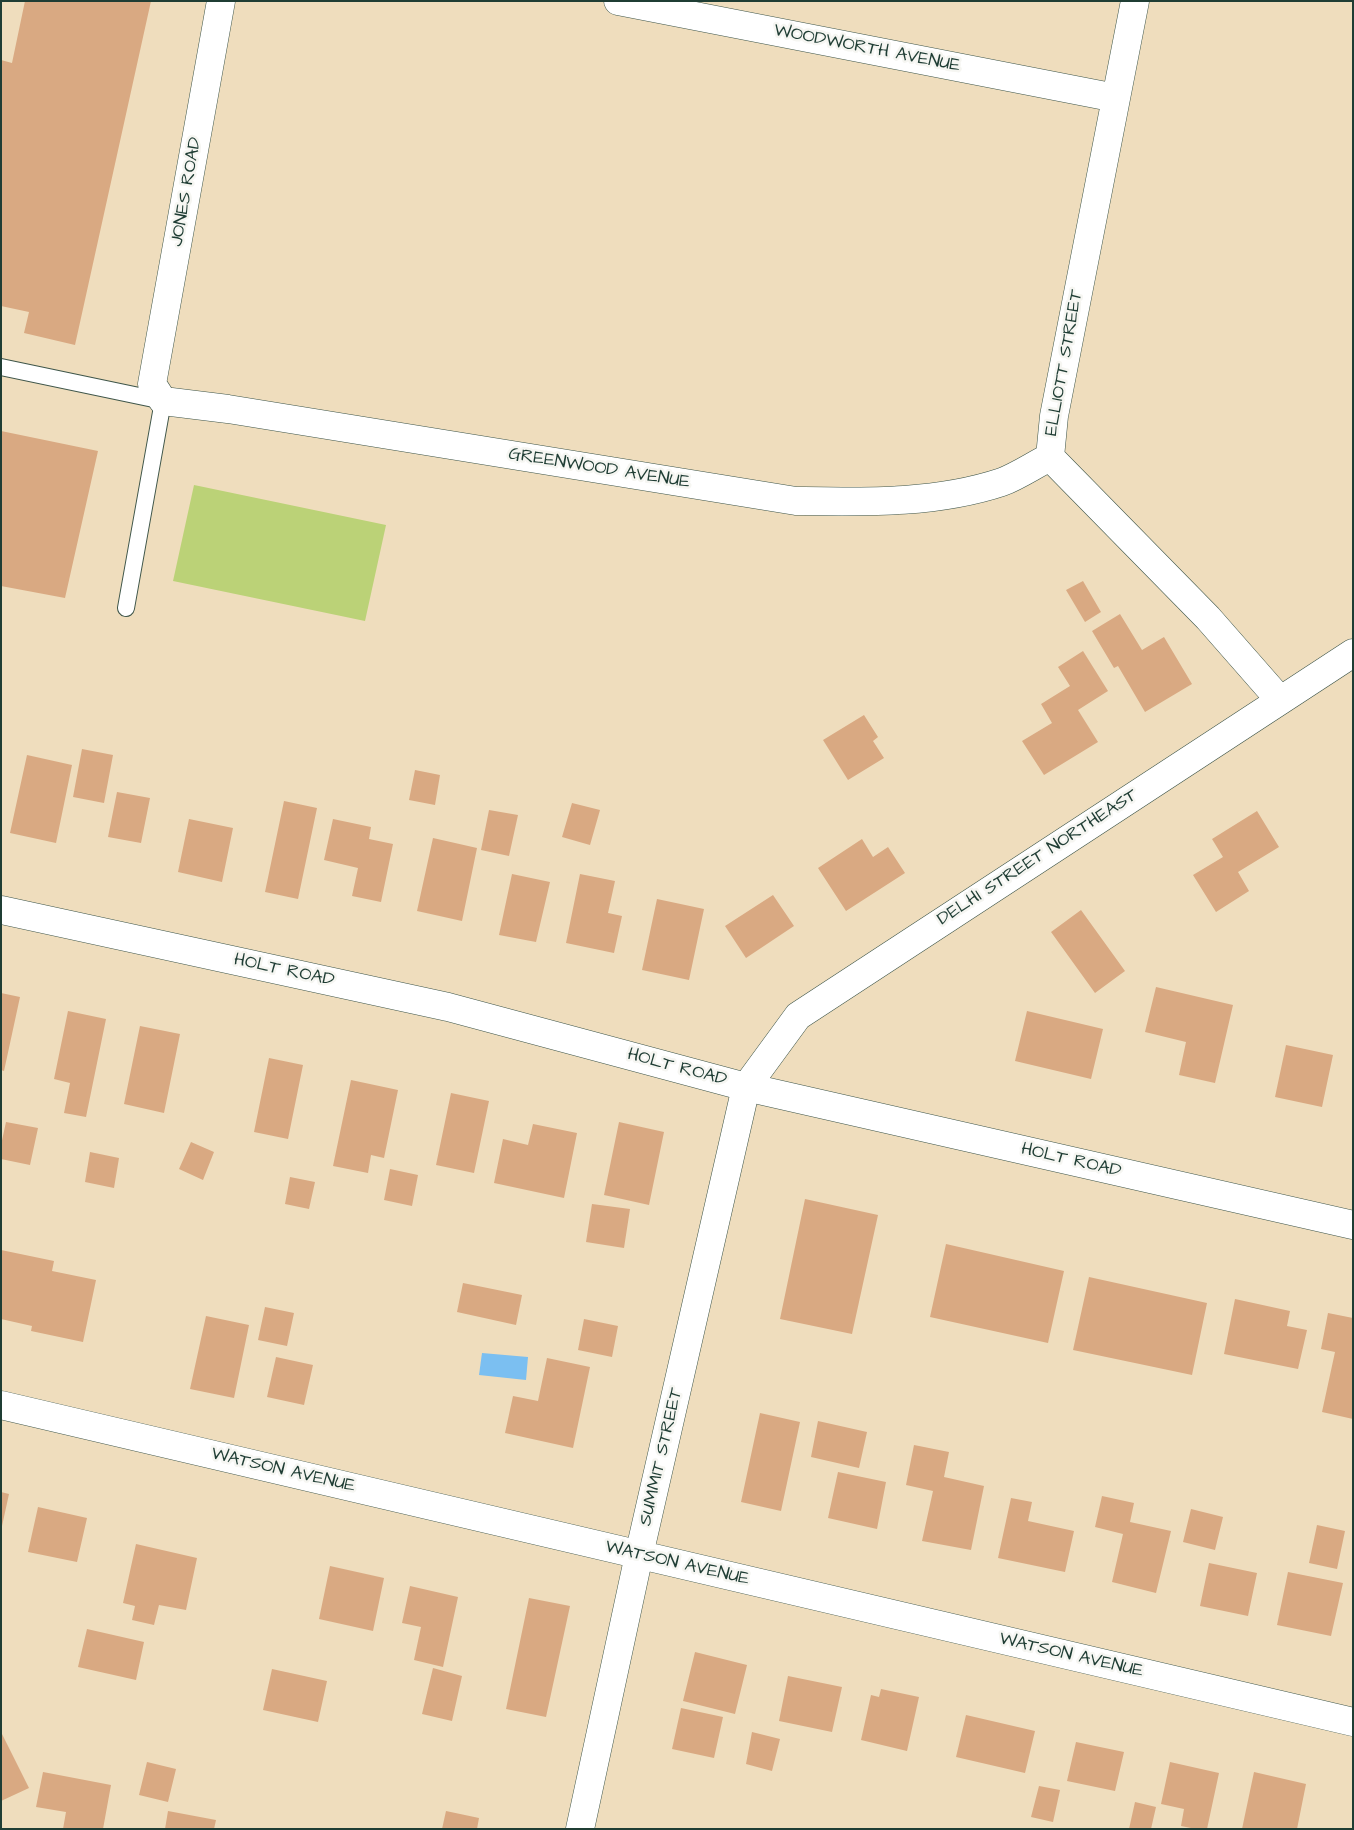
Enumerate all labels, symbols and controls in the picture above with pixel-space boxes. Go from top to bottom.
street label: WOODWORTH AVENUE [772,20,962,78]
street label: JONES ROAD [167,136,207,248]
street label: ELLIOTT STREET [1042,288,1088,438]
street label: GREENWOOD AVENUE [507,444,691,494]
street label: DELHI STREET NORTHEAST [934,785,1142,931]
street label: HOLT ROAD [232,950,336,992]
street label: HOLT ROAD [625,1044,729,1092]
street label: HOLT ROAD [1019,1139,1123,1183]
street label: SUMMIT STREET [636,1386,688,1528]
street label: WATSON AVENUE [209,1444,357,1498]
street label: WATSON AVENUE [603,1537,751,1591]
street label: WATSON AVENUE [997,1629,1145,1683]

